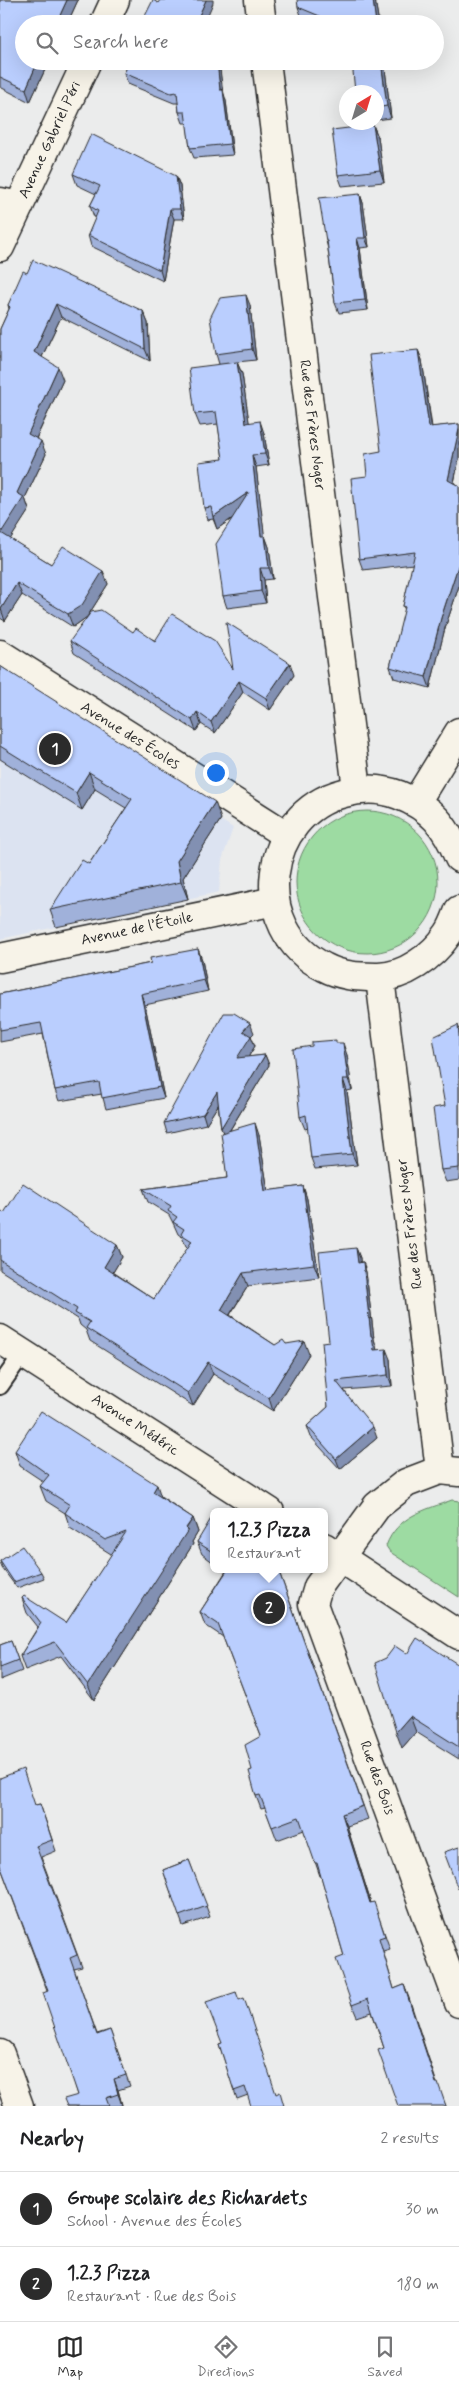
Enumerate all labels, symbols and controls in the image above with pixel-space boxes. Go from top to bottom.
search box [15,15,444,70]
icon: search [33,29,61,57]
text: Search here [73,30,169,55]
street label: Avenue Gabriel Péri [14,78,86,202]
north arrow [339,85,384,130]
street label: Rue des Frères Noger [294,359,330,492]
street label: Avenue des Écoles [77,697,184,775]
pin: 1 [39,730,71,768]
your location [203,760,229,786]
street label: Avenue de l’Étoile [79,906,195,951]
street label: Rue des Frères Noger [392,1157,428,1290]
street label: Avenue Médéric [87,1389,183,1461]
popup [210,1508,328,1573]
text: 1.2.3 Pizza [227,1518,311,1543]
text: Restaurant [227,1543,302,1564]
pin: 2 [253,1589,285,1627]
street label: Rue des Bois [354,1738,400,1818]
text: Nearby [20,2125,84,2153]
text: 2 results [381,2128,439,2149]
text: Groupe scolaire des Richardets [67,2186,307,2211]
text: 1 [32,2199,40,2220]
text: 30 m [406,2199,439,2220]
text: School · Avenue des Écoles [67,2211,242,2232]
text: 1.2.3 Pizza [67,2261,150,2286]
text: 2 [32,2274,40,2295]
text: 180 m [396,2274,439,2295]
text: Restaurant · Rue des Bois [67,2286,236,2307]
tab: Map [56,2333,84,2381]
tab: Directions [197,2333,255,2381]
tab: Saved [367,2333,403,2381]

